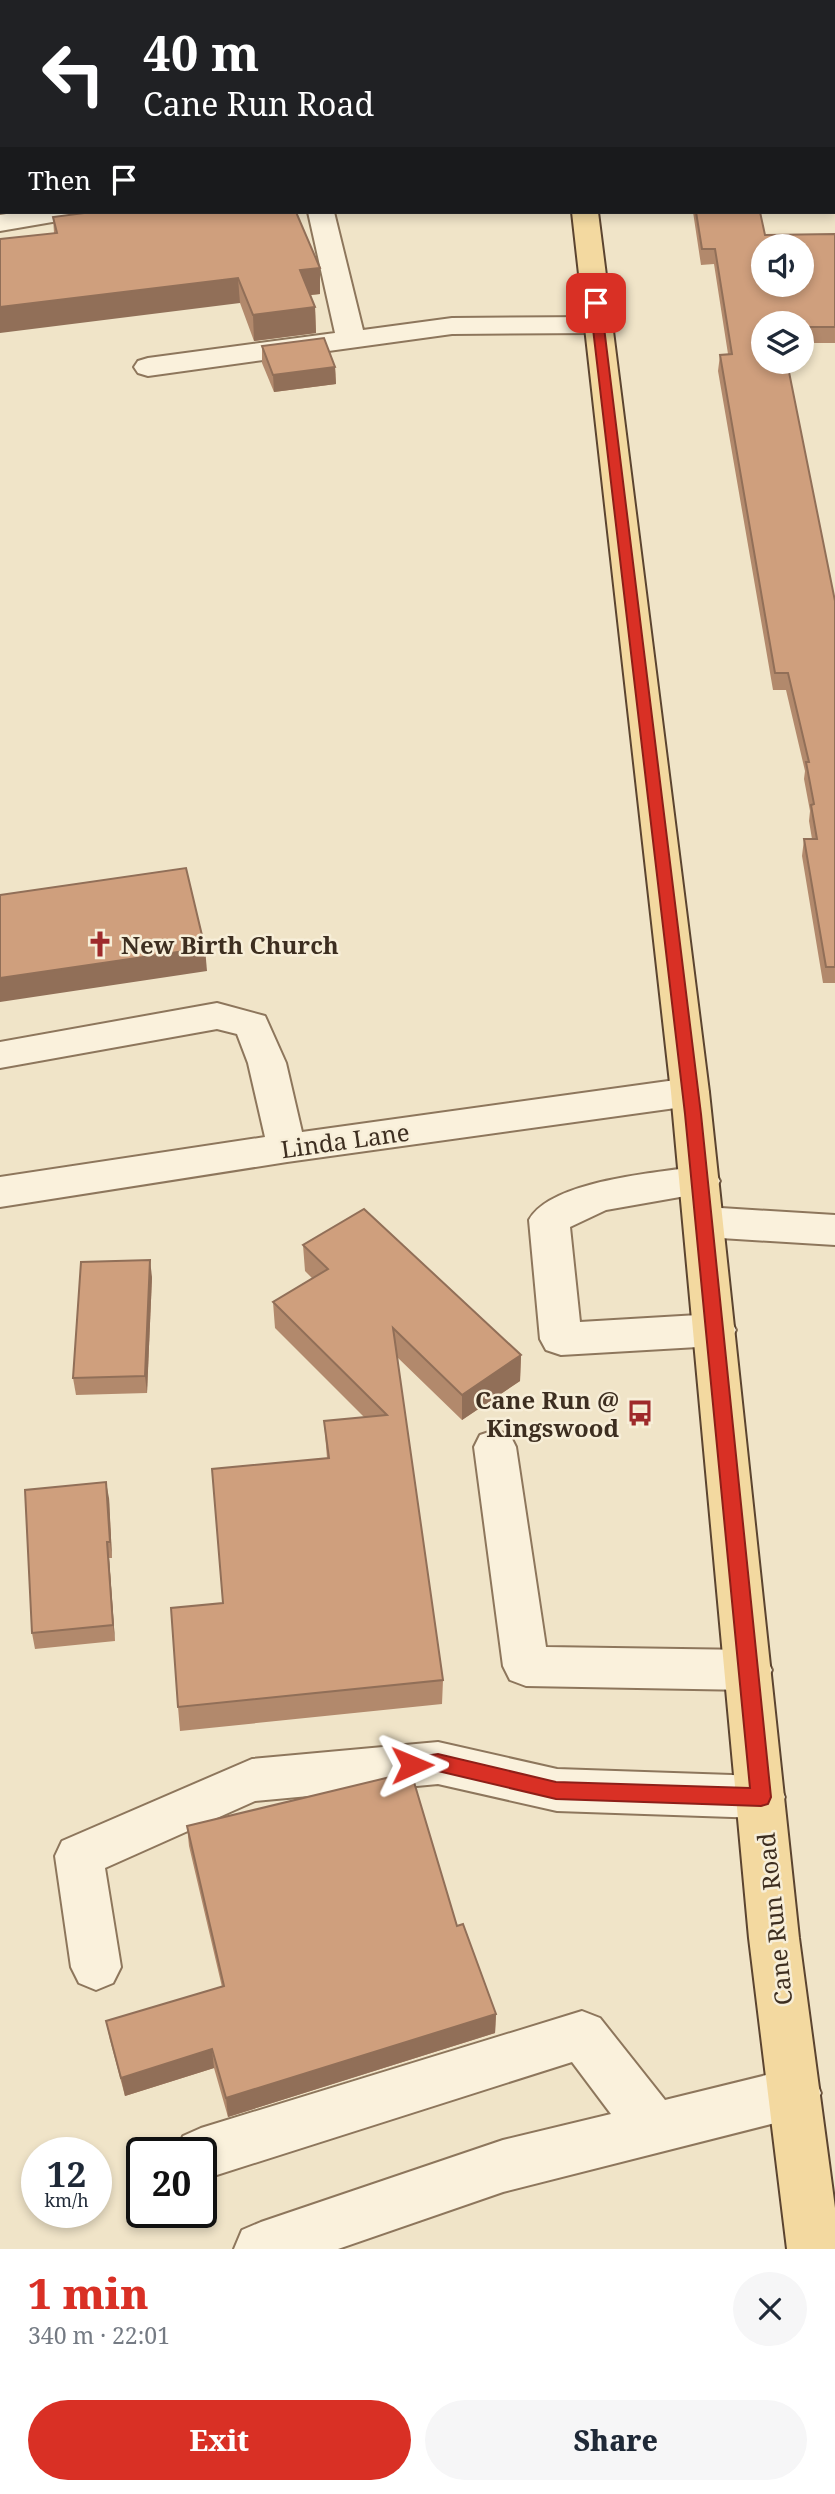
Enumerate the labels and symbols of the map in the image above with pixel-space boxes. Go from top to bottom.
pin [566,273,626,333]
place label: New Birth Church [121,928,339,961]
church icon: New Birth Church [85,929,115,959]
street label: Linda Lane [279,1115,411,1165]
place label: Cane Run @ Kingswood [475,1383,619,1444]
bus stop icon: Cane Run @ Kingswood [625,1398,655,1428]
position arrow [375,1728,449,1802]
street label: Cane Run Road [749,1831,799,2007]
speed limit sign: 20 [126,2137,217,2228]

